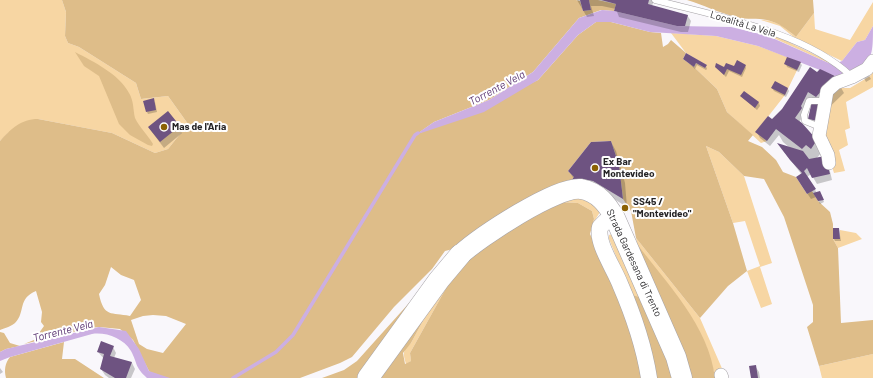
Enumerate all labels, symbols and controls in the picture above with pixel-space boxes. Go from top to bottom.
street label: Località La Vela [709,8,777,40]
water label: Torrente Vela [467,68,527,108]
place label: Mas de l'Aria [172,121,226,133]
marker: Mas de l'Aria [159,122,169,132]
place label: Ex Bar Montevideo [603,156,655,180]
marker: Ex Bar Montevideo [590,163,600,173]
place label: SS45 / "Montevideo" [633,196,691,220]
marker: SS45 / "Montevideo" [620,203,630,213]
street label: Strada Gardesana di Trento [604,207,664,319]
water label: Torrente Vela [32,317,94,345]

